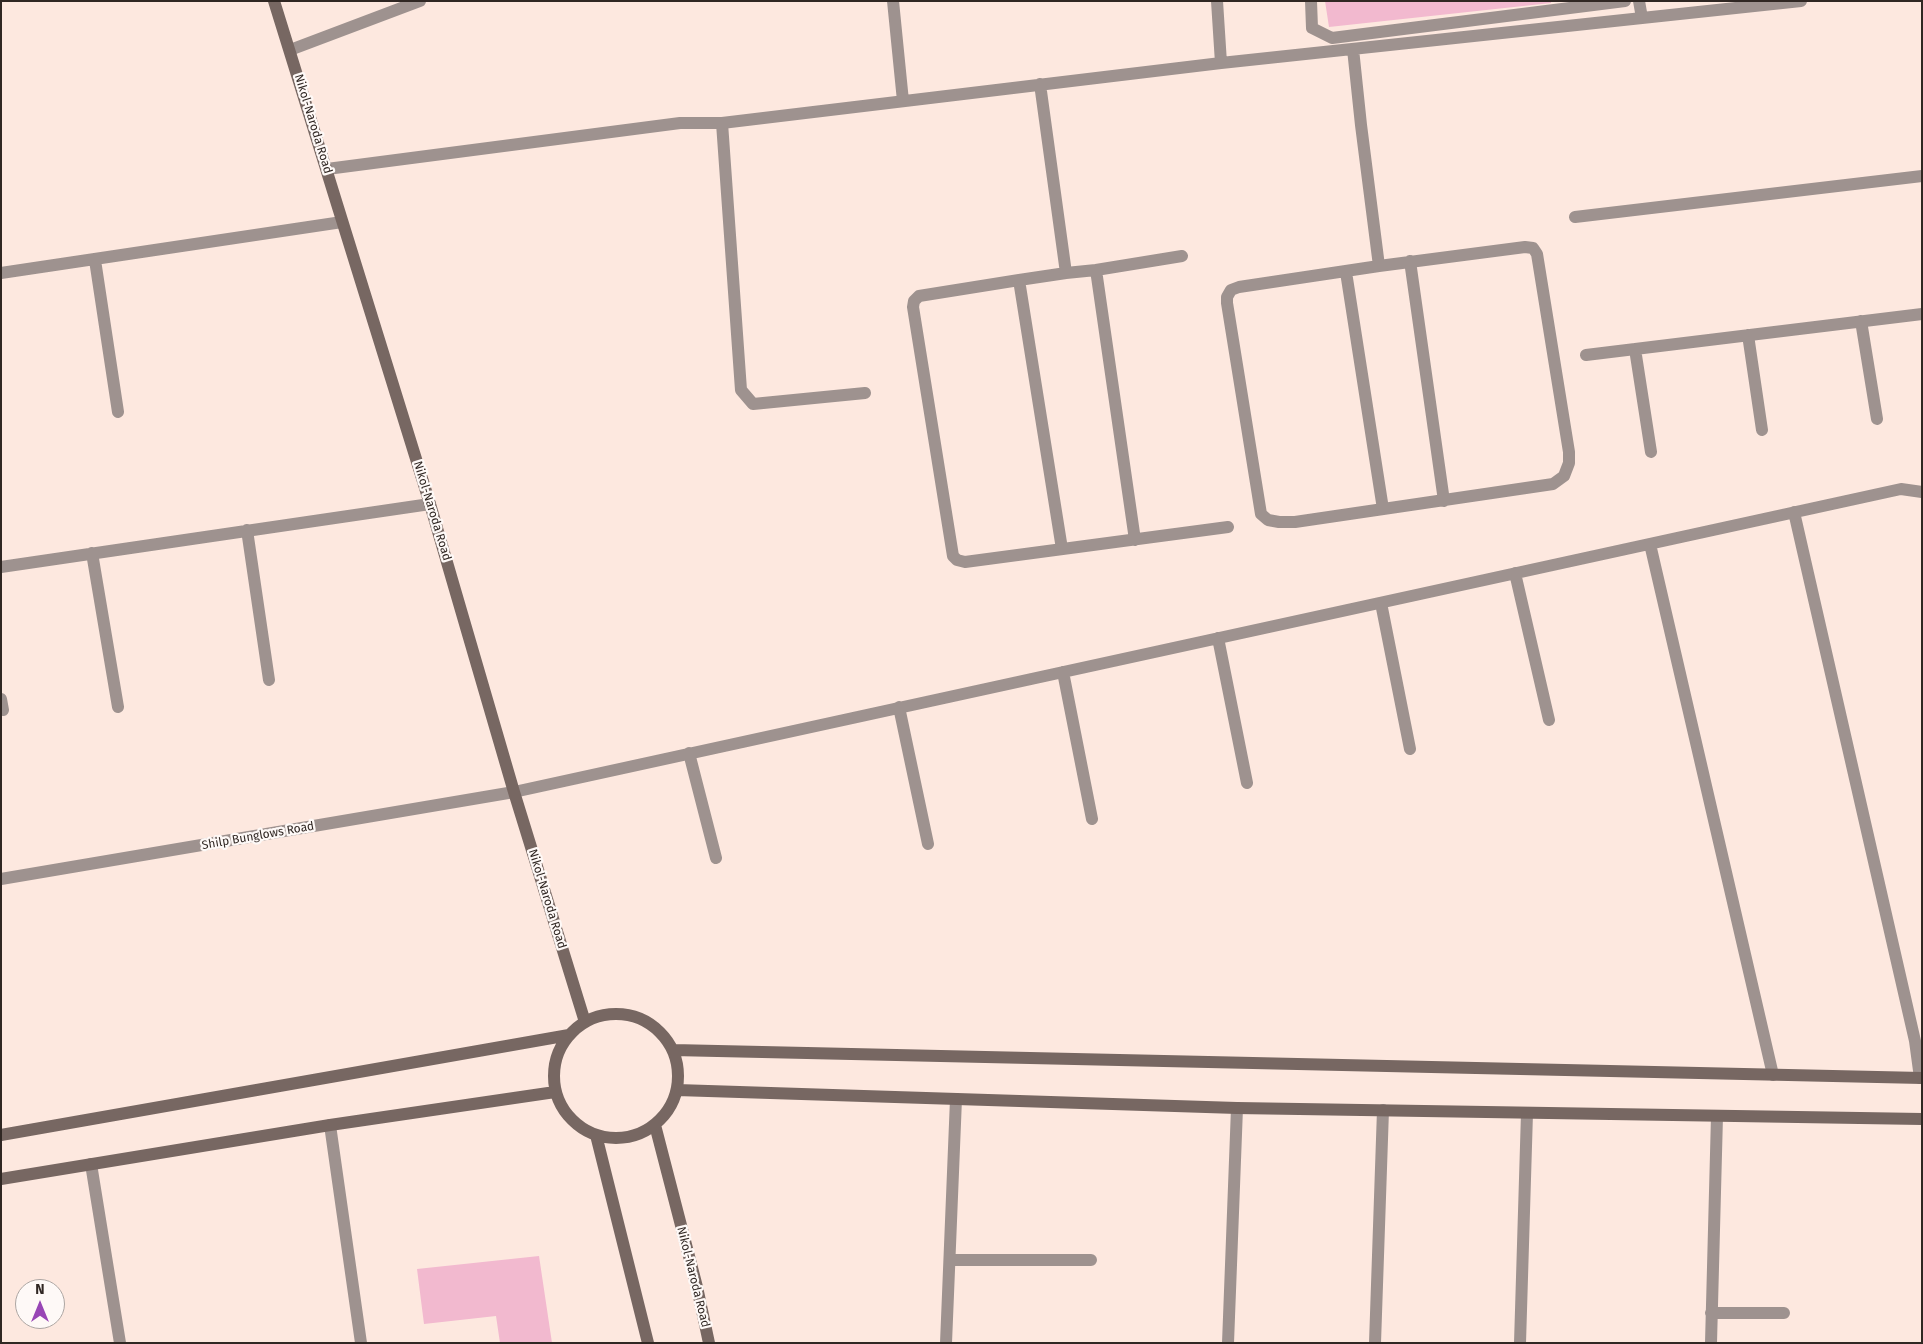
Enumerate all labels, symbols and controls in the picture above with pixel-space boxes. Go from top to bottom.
street label: Nikol-Naroda Road [291,72,335,176]
street label: Nikol-Naroda Road [410,459,454,563]
street label: Shilp Bunglows Road [201,819,315,853]
street label: Nikol-Naroda Road [525,847,569,951]
street label: Nikol-Naroda Road [674,1225,712,1329]
north arrow [15,1279,65,1329]
text: N [35,1281,45,1298]

